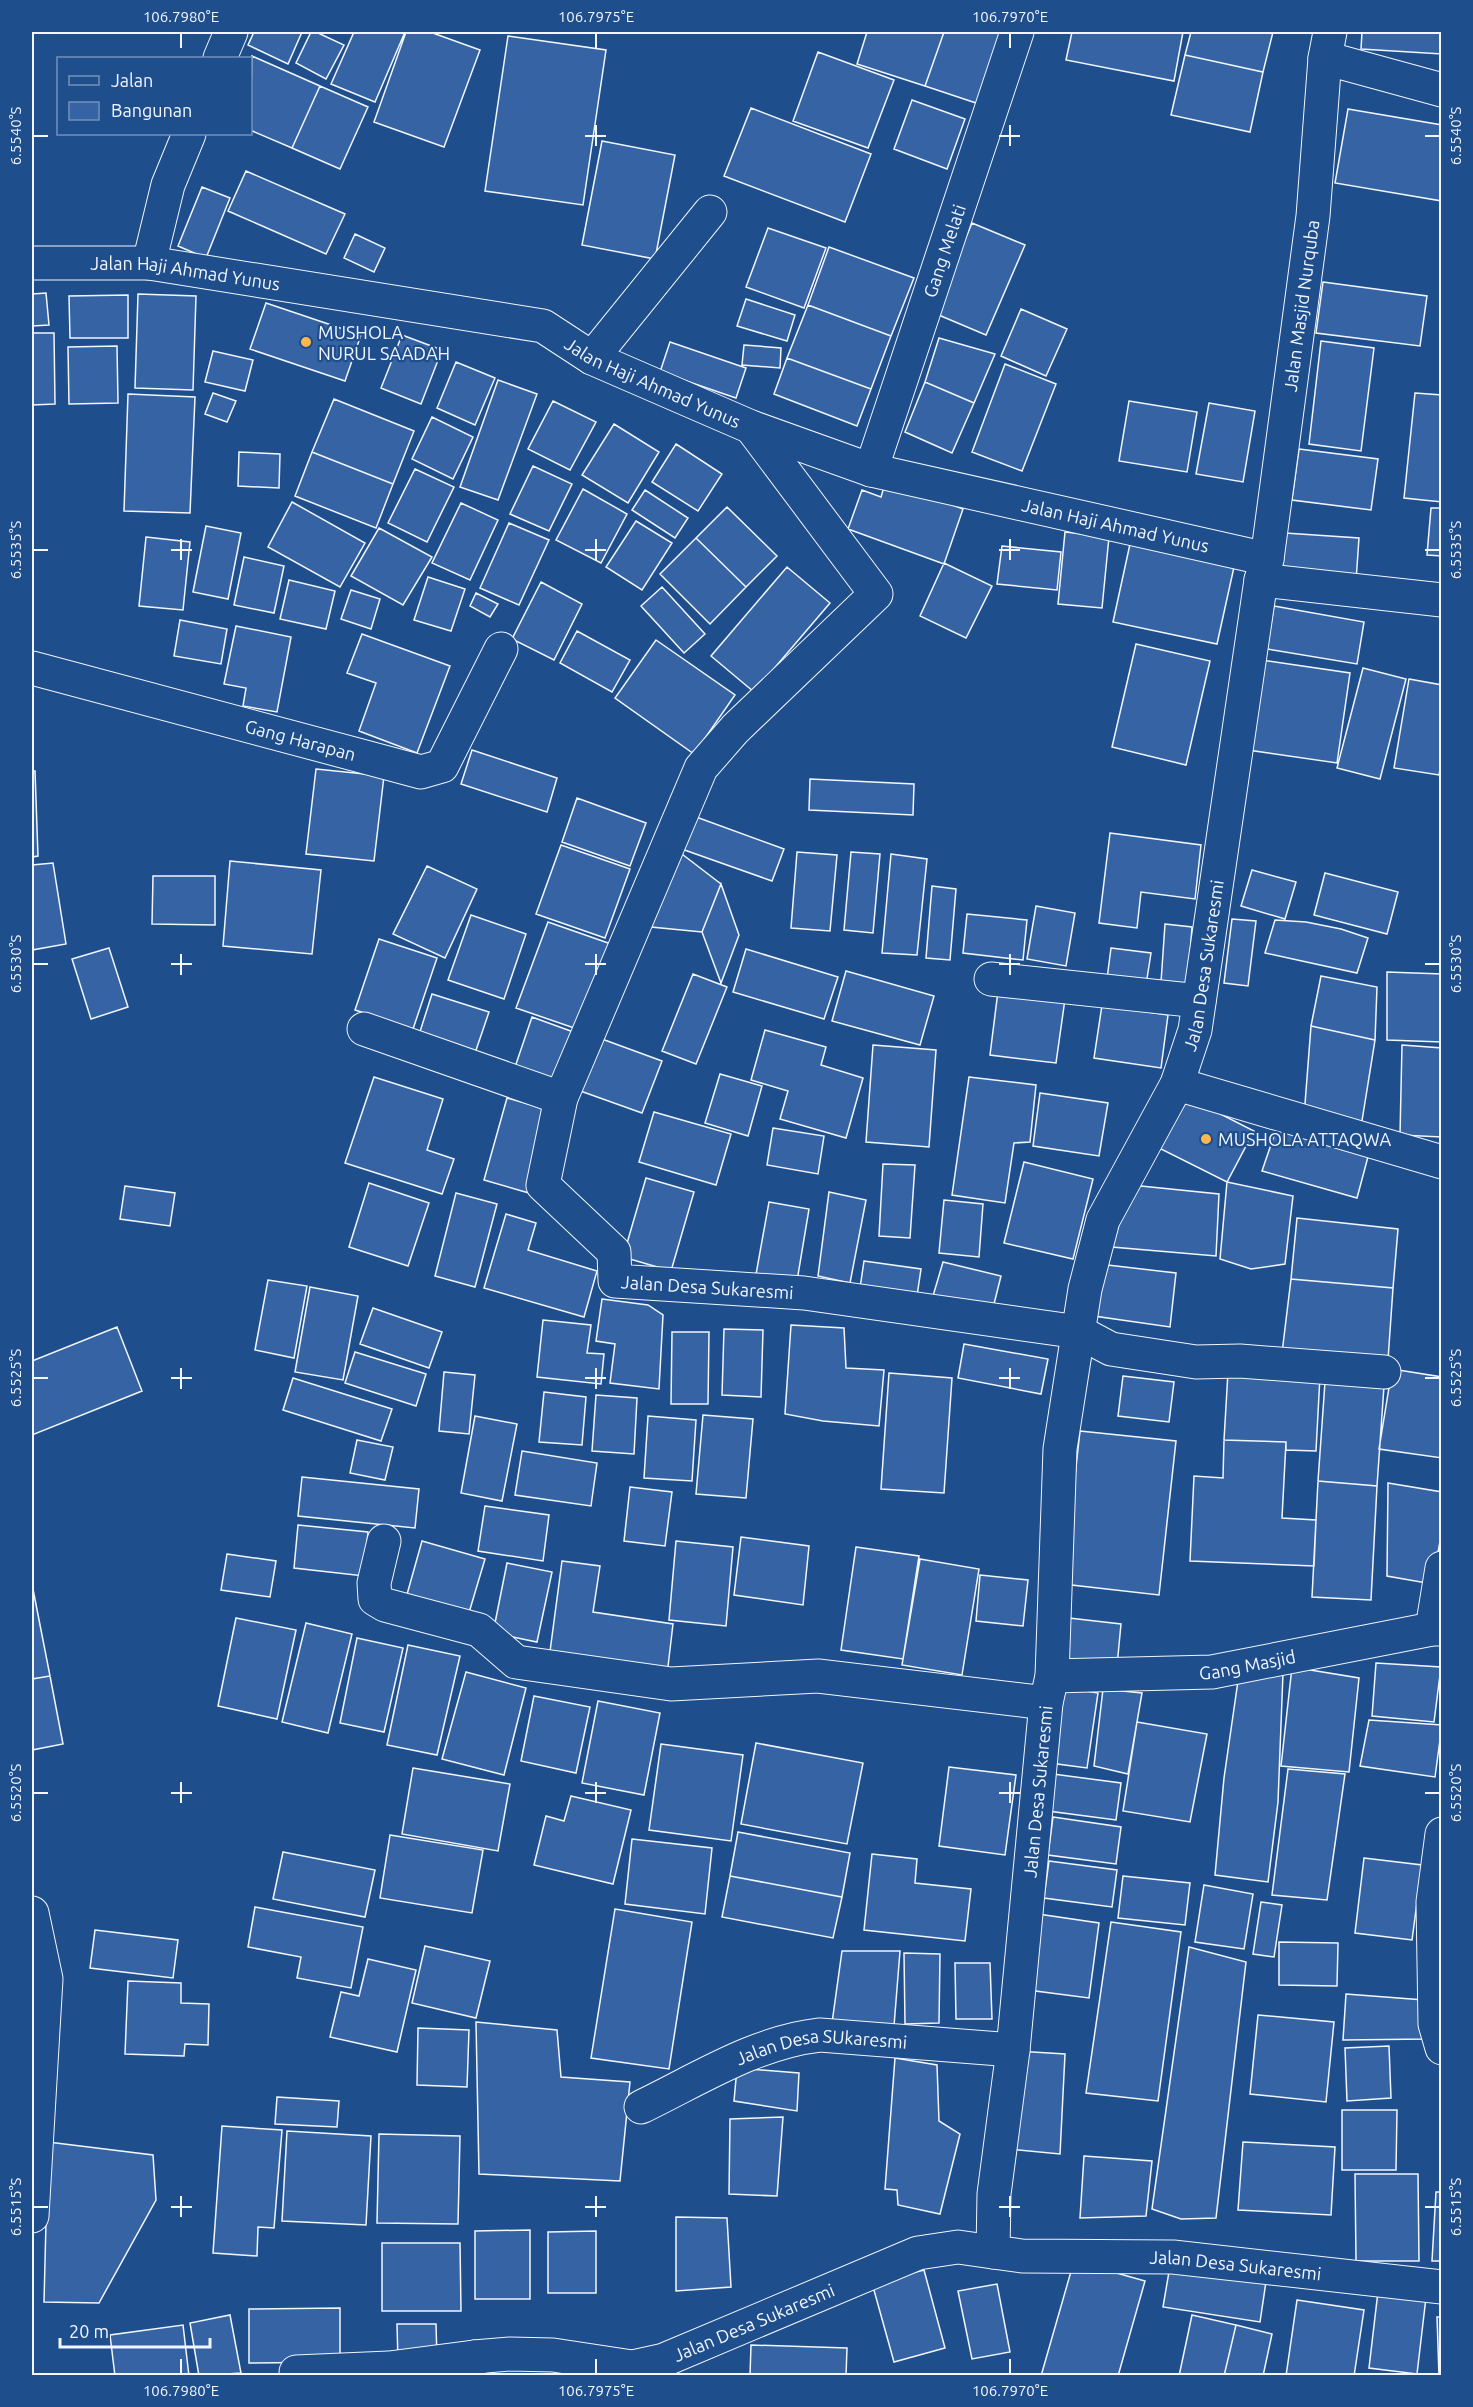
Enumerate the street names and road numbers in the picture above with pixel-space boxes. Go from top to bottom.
street label: Gang Melati [919,202,969,300]
street label: Jalan Masjid Nurquba [1280,218,1322,393]
street label: Jalan Haji Ahmad Yunus [90,253,282,294]
street label: Jalan Haji Ahmad Yunus [561,333,744,431]
street label: Jalan Haji Ahmad Yunus [1020,494,1211,556]
street label: Gang Harapan [243,715,358,764]
street label: Jalan Desa Sukaresmi [1179,878,1227,1053]
street label: Jalan Desa Sukaresmi [620,1271,794,1302]
street label: Gang Masjid [1199,1646,1297,1682]
street label: Jalan Desa Sukaresmi [1019,1705,1056,1879]
street label: Jalan Desa SUkaresmi [732,2025,908,2069]
street label: Jalan Desa Sukaresmi [1149,2247,1322,2283]
street label: Jalan Desa Sukaresmi [670,2279,837,2365]

